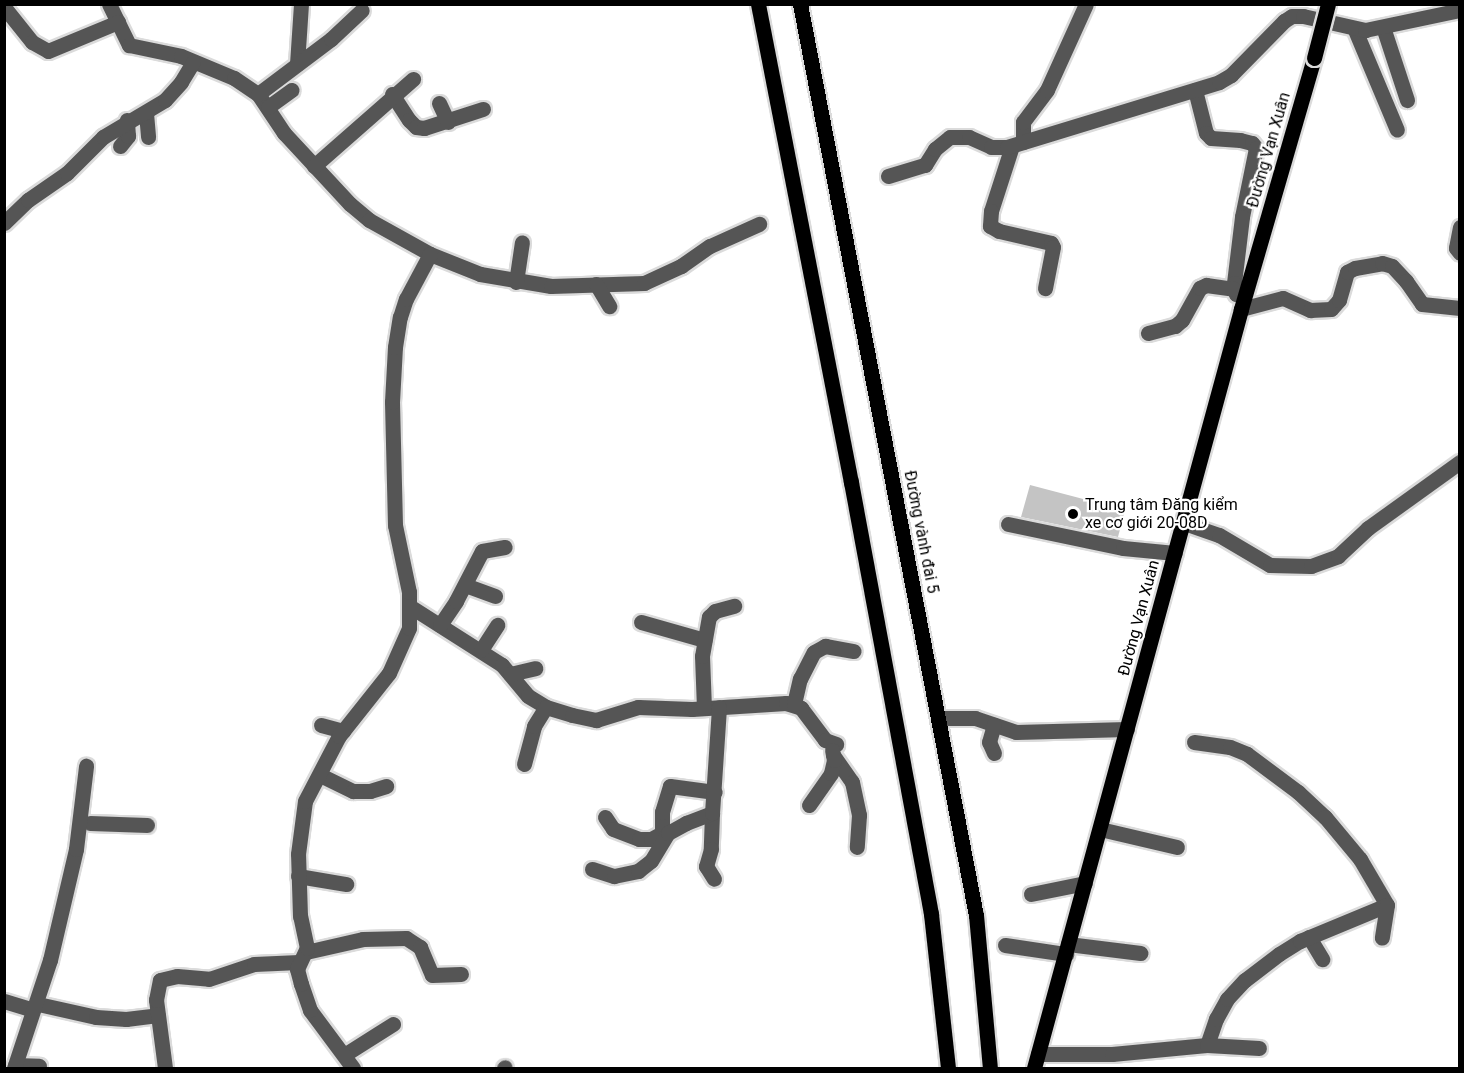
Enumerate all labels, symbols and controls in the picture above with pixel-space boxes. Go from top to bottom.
street label: Đường Vạn Xuân [1243,90,1295,210]
street label: Đường vành đai 5 [900,469,942,595]
place label: Trung tâm Đăng kiểm xe cơ giới 20-08D [1085,495,1238,533]
marker: Trung tâm Đăng kiểm xe cơ giới 20-08D [1066,507,1080,521]
street label: Đường Vạn Xuân [1114,558,1164,678]

